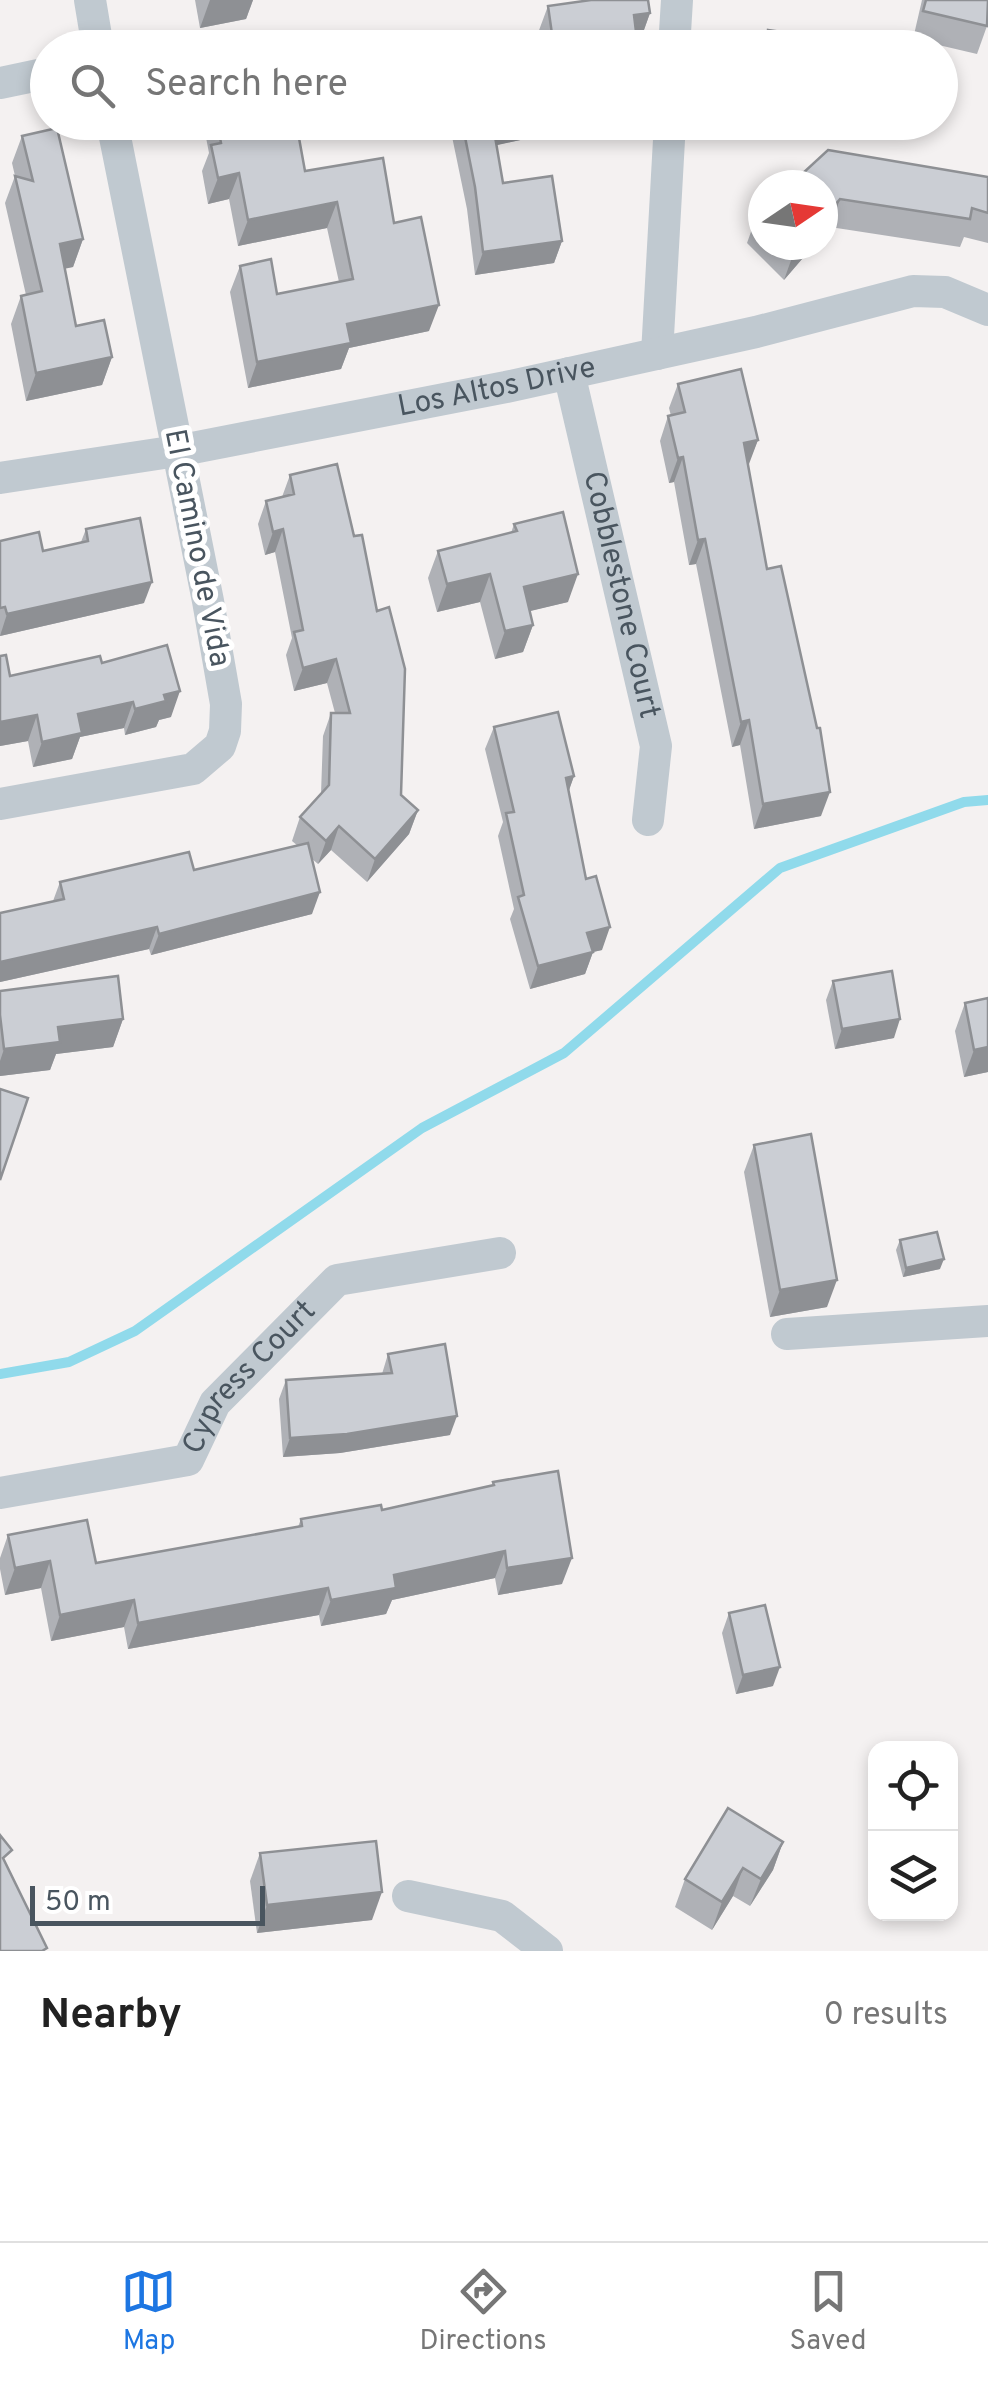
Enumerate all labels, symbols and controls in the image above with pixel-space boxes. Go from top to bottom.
search box [30,30,958,140]
icon: search [65,58,120,113]
text: Search here [145,61,348,110]
north arrow [748,170,838,260]
street label: Los Altos Drive [395,349,599,426]
street label: El Camino de Vida [155,426,237,670]
street label: Cobblestone Court [574,468,667,722]
street label: Cypress Court [175,1293,324,1460]
map controls [868,1741,958,1921]
button: locate [868,1741,958,1831]
button: layers [868,1831,958,1921]
scale bar [30,1881,265,1926]
text: 50 m [45,1885,111,1921]
text: Nearby [40,1990,182,2043]
text: 0 results [823,1996,948,2036]
tab: Map [121,2264,176,2360]
tab: Directions [419,2264,547,2360]
tab: Saved [790,2264,867,2360]

